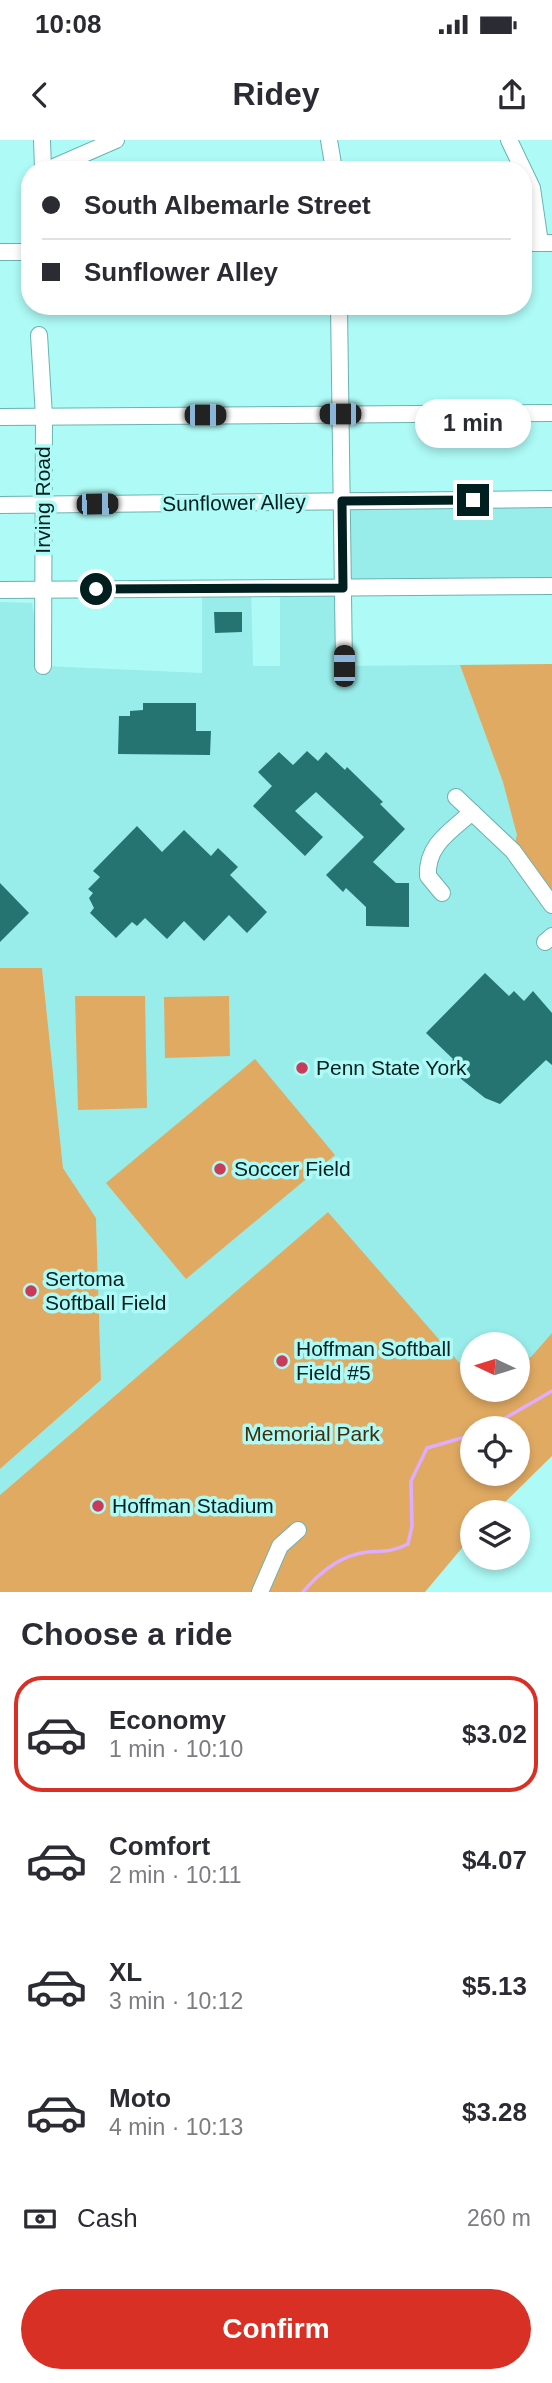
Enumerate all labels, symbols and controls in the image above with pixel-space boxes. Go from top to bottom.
text: 10:08 [35,9,102,39]
icon: back [21,76,59,114]
text: Ridey [232,76,320,112]
icon: share [493,76,531,114]
text: South Albemarle Street [84,190,371,220]
text: Sunflower Alley [84,257,278,287]
callout: 1 min [415,398,531,448]
car [320,404,362,425]
car [185,405,227,426]
text: 1 min [443,410,503,436]
street label: Irving Road [31,446,54,554]
route end [457,484,489,516]
street label: Sunflower Alley [162,490,306,515]
car [76,493,119,515]
route start [80,573,112,605]
car [334,645,355,687]
place label: Penn State York [316,1056,467,1079]
marker: Penn State York [294,1060,310,1076]
place label: Soccer Field [234,1157,351,1180]
marker: Soccer Field [212,1161,228,1177]
place label: Sertoma Softball Field [45,1267,166,1314]
marker: Sertoma Softball Field [23,1283,39,1299]
north arrow [460,1332,530,1402]
map controls [460,1332,530,1570]
place label: Hoffman Softball Field #5 [296,1337,451,1384]
marker: Hoffman Softball Field #5 [274,1353,290,1369]
button: locate [460,1416,530,1486]
park label: Memorial Park [244,1422,380,1445]
place label: Hoffman Stadium [112,1494,274,1517]
marker: Hoffman Stadium [90,1498,106,1514]
button: layers [460,1500,530,1570]
text: Choose a ride [21,1616,233,1652]
icon: car [25,1703,88,1766]
text: Economy [109,1705,226,1735]
text: $3.02 [462,1719,527,1749]
text: 1 min · 10:10 [109,1736,243,1762]
icon: car [25,1829,88,1892]
text: Comfort [109,1831,210,1861]
text: $4.07 [462,1845,527,1875]
text: 2 min · 10:11 [109,1862,242,1888]
icon: car [25,1955,88,2018]
text: XL [109,1957,142,1987]
text: $5.13 [462,1971,527,2001]
text: 3 min · 10:12 [109,1988,243,2014]
icon: car [25,2081,88,2144]
text: Moto [109,2083,171,2113]
text: $3.28 [462,2097,527,2127]
text: 4 min · 10:13 [109,2114,243,2140]
icon: cash [21,2200,59,2238]
text: Cash [77,2203,138,2233]
text: 260 m [467,2205,531,2231]
button: Confirm [21,2289,531,2369]

